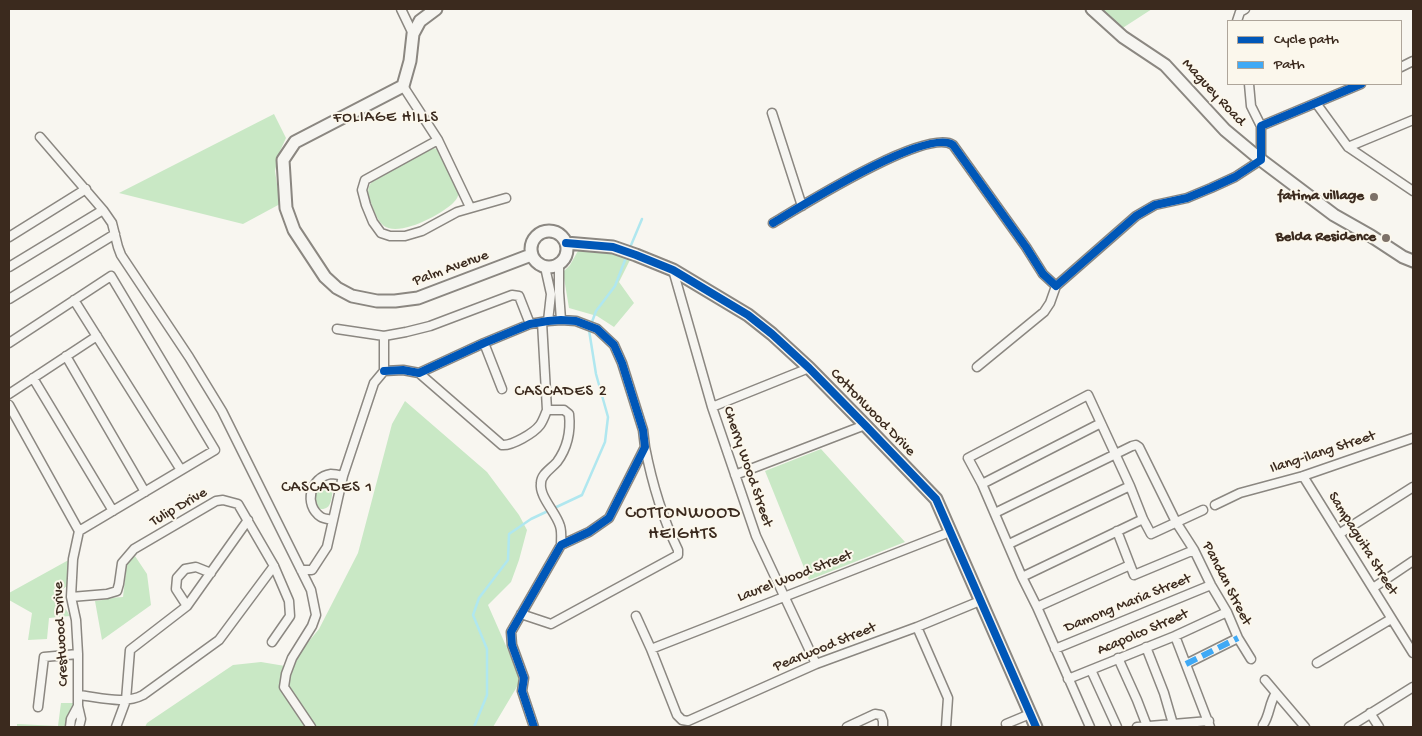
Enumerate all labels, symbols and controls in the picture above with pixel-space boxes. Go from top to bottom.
legend [1227,20,1402,85]
text: Cycle path [1274,31,1339,49]
street label: Maguey Road [1177,56,1249,130]
text: Path [1274,56,1305,74]
district label: FOLIAGE HILLS [331,109,441,129]
place label: fatima village [1278,188,1364,206]
marker: fatima village [1368,191,1380,203]
place label: Belda Residence [1276,229,1376,247]
marker: Belda Residence [1380,232,1392,244]
street label: Palm Avenue [411,247,491,291]
street label: Cottonwood Drive [825,365,919,461]
district label: CASCADES 2 [513,383,609,403]
street label: Cherry Wood Street [718,404,776,530]
street label: Ilang-ilang Street [1268,427,1378,479]
district label: CASCADES 1 [280,479,374,499]
street label: Tulip Drive [147,484,211,532]
street label: Sampaguita Street [1323,489,1401,599]
district label: COTTONWOOD HEIGHTS [624,503,742,546]
street label: Pandan Street [1197,539,1255,629]
street label: Laurel Wood Street [735,547,855,607]
street label: Damong Maria Street [1062,570,1194,638]
street label: Crestwood Drive [50,581,74,687]
street label: Acapolco Street [1095,606,1191,660]
street label: Pearwood Street [771,619,879,677]

